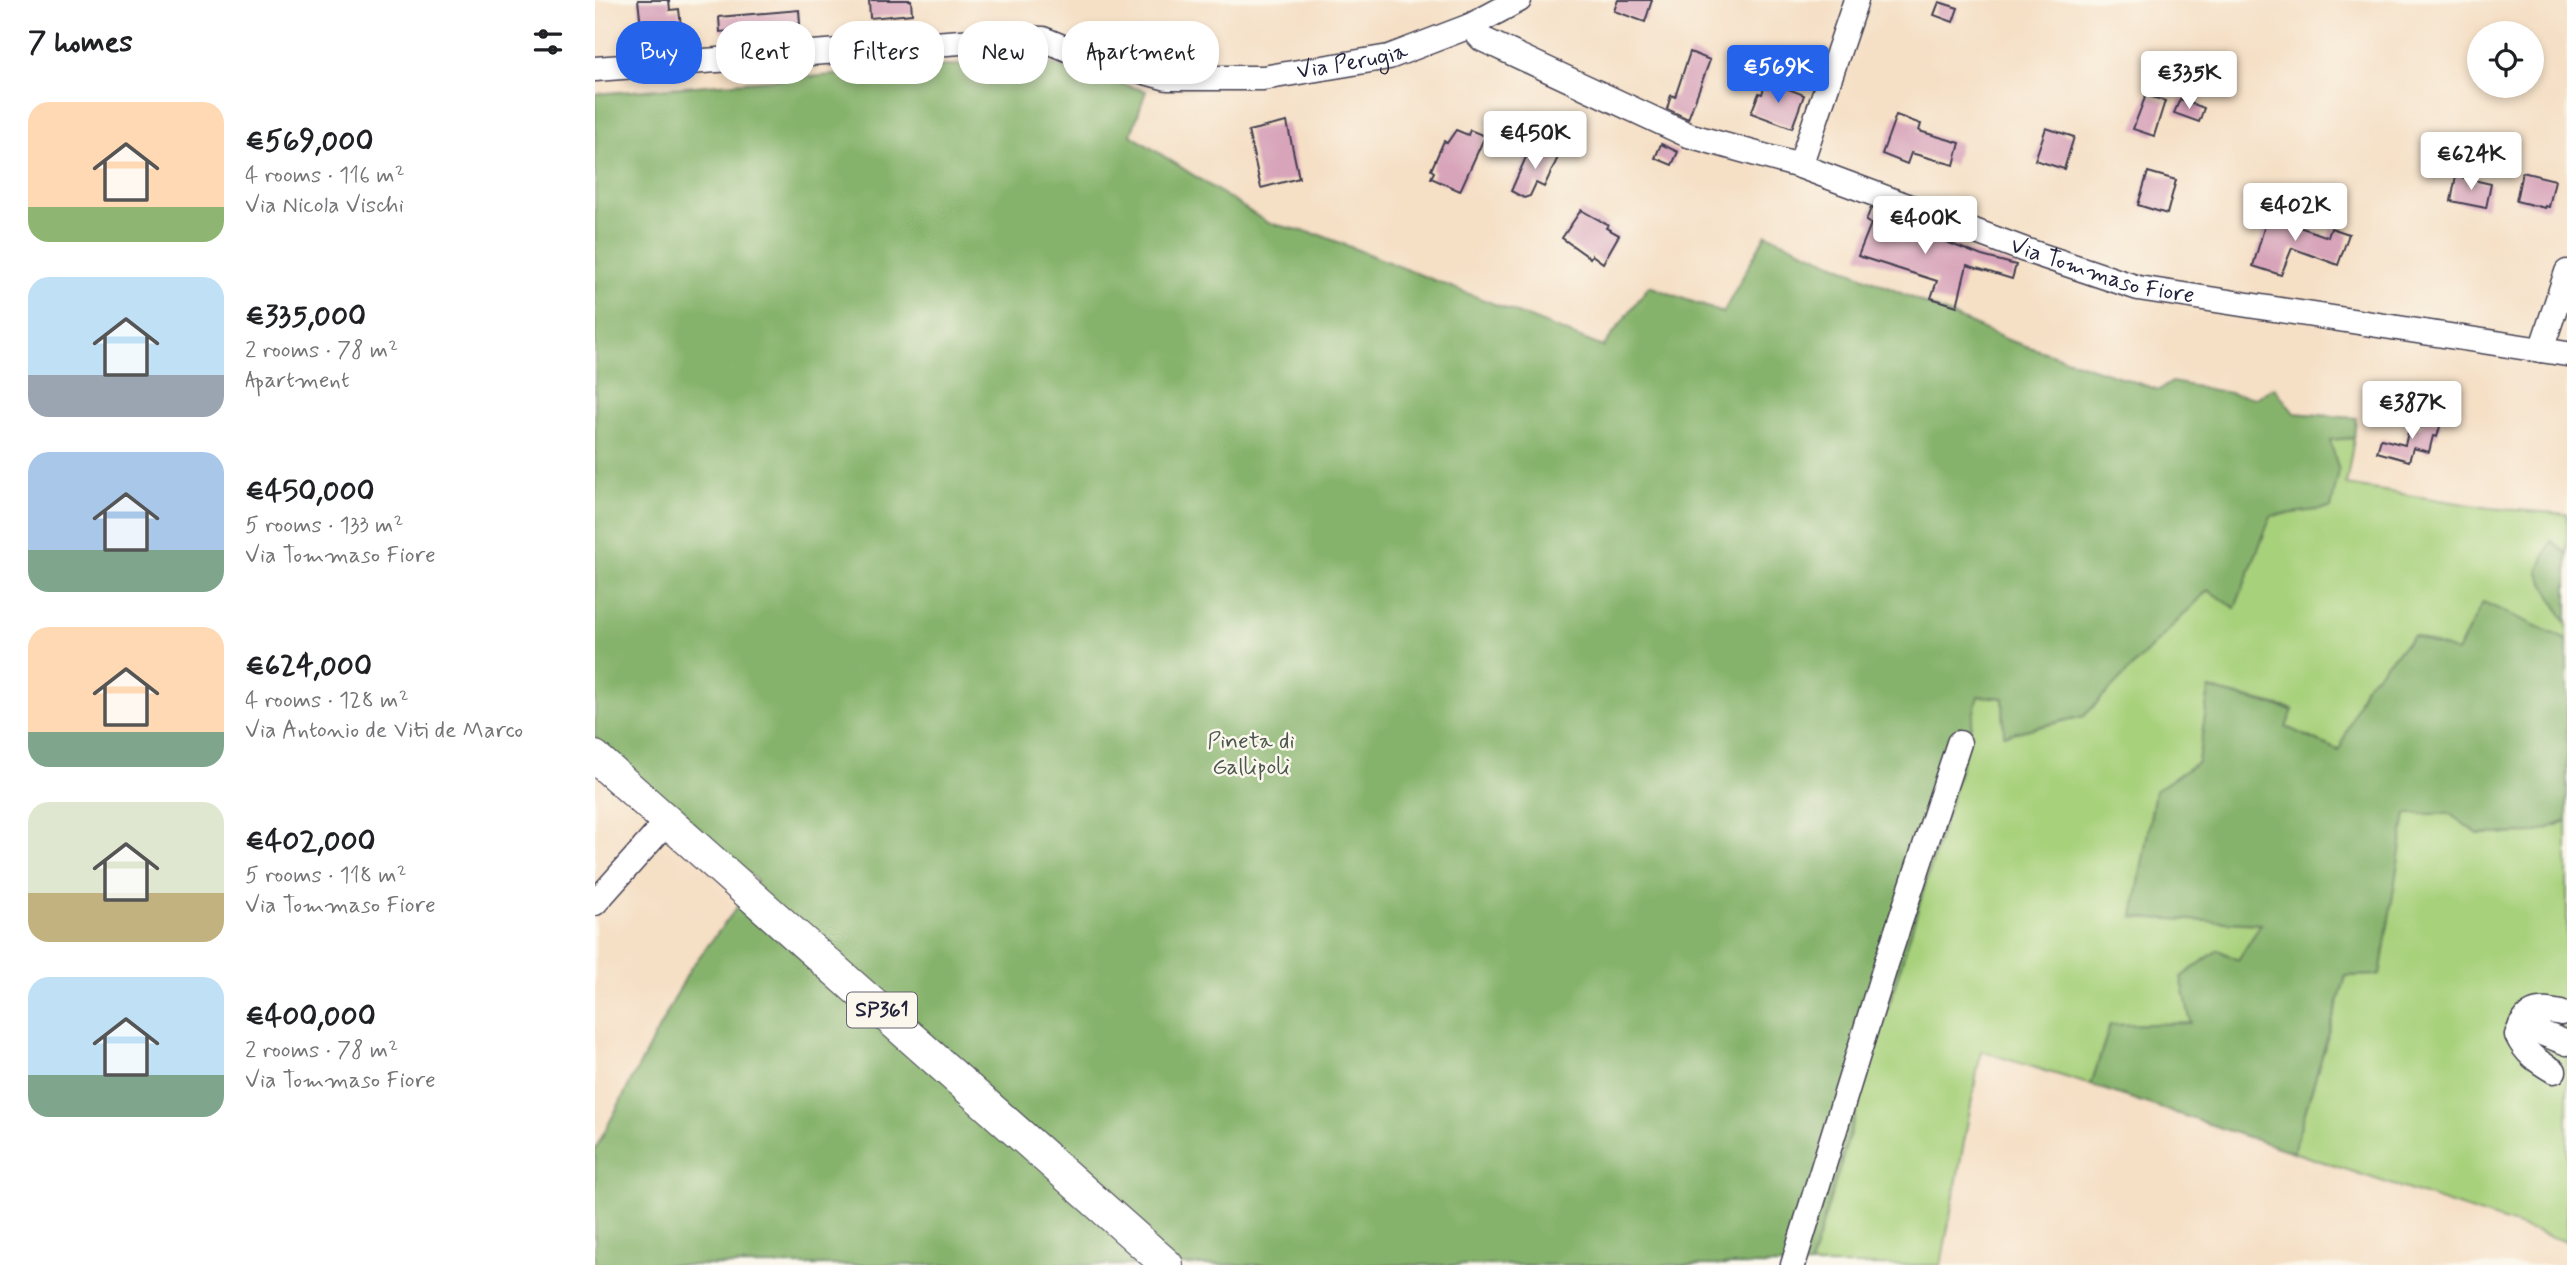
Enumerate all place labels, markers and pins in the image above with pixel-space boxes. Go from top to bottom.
pin: €569K [1729,46,1827,105]
pin: €335K [2140,52,2238,111]
pin: €450K [1486,111,1584,171]
pin: €624K [2422,132,2520,192]
pin: €402K [2246,184,2344,243]
pin: €400K [1876,196,1974,256]
pin: €387K [2363,382,2461,441]

